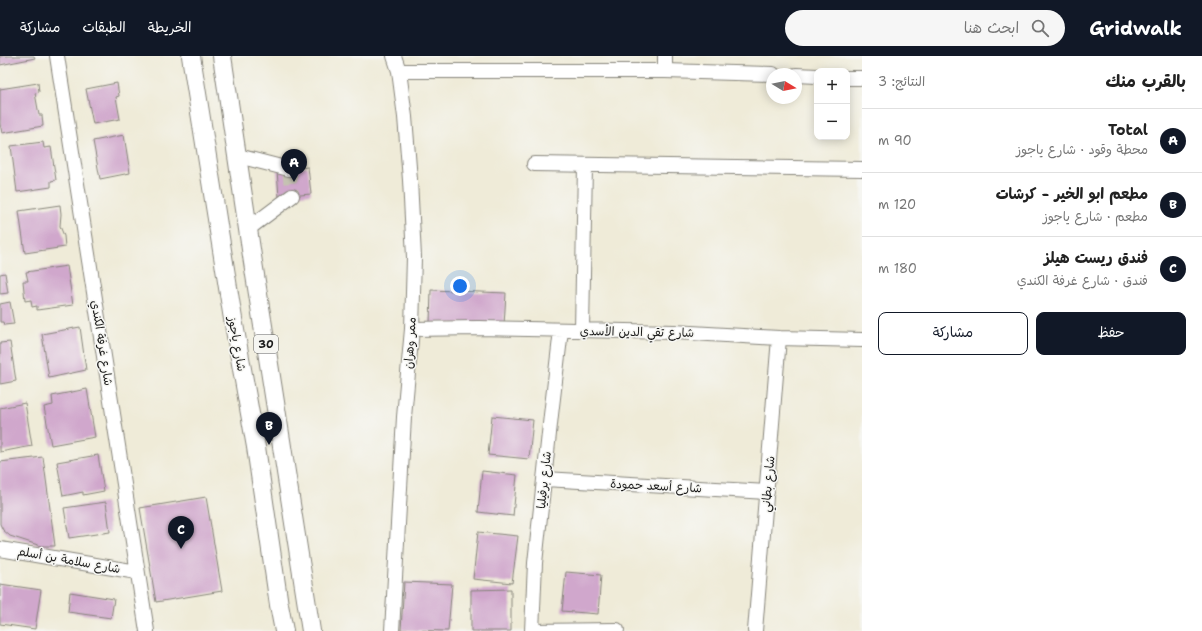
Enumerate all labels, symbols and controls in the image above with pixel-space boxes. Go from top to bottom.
search box [785,10,1065,46]
text: Gridwalk [1089,16,1182,41]
icon: search [1029,17,1051,39]
text: مشاركة [20,18,60,36]
text: الطبقات [82,18,126,36]
text: الخريطة [148,18,191,36]
text: ابحث هنا [964,18,1019,38]
north arrow [766,68,802,104]
map controls [814,68,850,140]
button: + [814,68,850,104]
text: بالقرب منك [1106,70,1186,92]
text: النتائج: 3 [878,73,925,90]
button: − [814,104,850,140]
text: Total [1108,120,1148,140]
text: 90 m [878,132,912,149]
text: A [1168,132,1178,149]
text: محطة وقود · شارع ياجوز [1016,141,1148,158]
pin: A [281,149,307,182]
text: مطعم ابو الخير - كرشات [996,184,1148,204]
text: 120 m [878,196,916,213]
text: B [1169,196,1177,213]
text: مطعم · شارع ياجوز [1043,208,1148,225]
text: فندق ريست هيلز [1044,248,1148,268]
text: 180 m [878,260,917,277]
text: C [1169,260,1177,277]
text: فندق · شارع غرفة الكندي [1017,272,1148,289]
your location [450,276,470,296]
street label: شارع غرفة الكندي [86,299,117,387]
button: مشاركة [878,312,1028,355]
button: حفظ [1036,312,1186,355]
street label: شارع ياجوز [223,315,250,373]
street label: ممر وهران [400,317,420,369]
street label: شارع تقي الدين الأسدي [580,323,694,344]
road number: 30 [254,335,278,353]
pin: B [256,412,282,445]
street label: شارع برفيليا [533,450,556,510]
street label: شارع بطاني [758,455,781,513]
street label: شارع أسعد حمودة [610,476,702,497]
pin: C [168,516,194,549]
street label: شارع سلامة بن أسلم [16,543,122,578]

